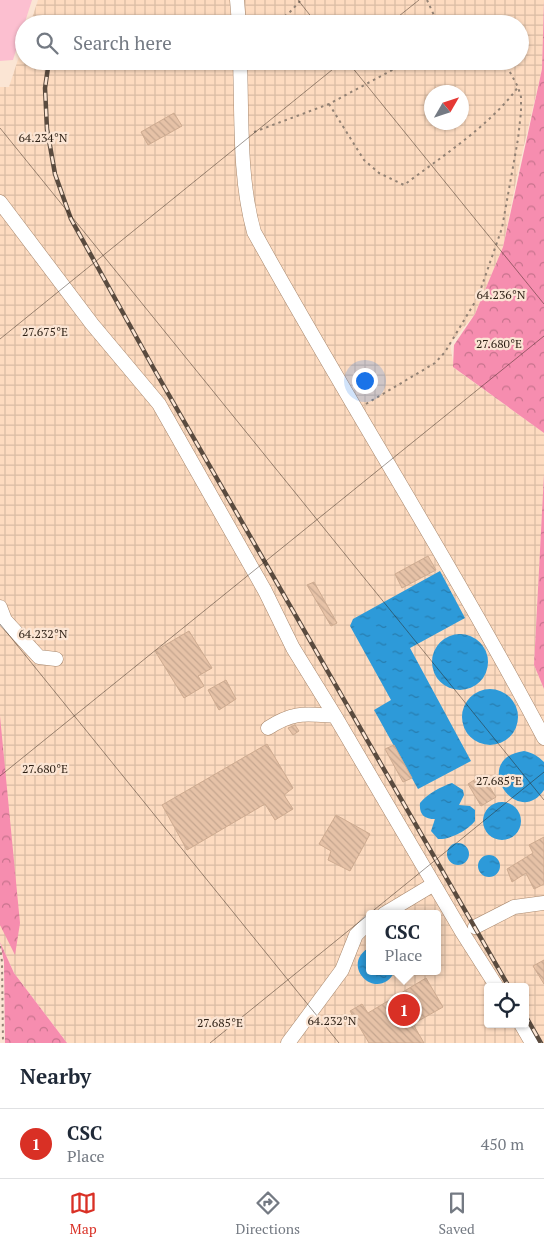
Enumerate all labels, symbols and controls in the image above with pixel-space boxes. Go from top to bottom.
search box [15,15,529,70]
icon: search [33,29,61,57]
text: Search here [73,30,172,55]
north arrow [424,85,469,130]
text: 64.234°N [18,130,68,145]
text: 64.236°N [476,287,526,302]
text: 27.675°E [22,324,68,339]
text: 27.680°E [476,336,522,351]
your location [352,368,378,394]
text: 64.232°N [18,626,68,641]
text: 27.680°E [22,761,68,776]
text: 27.685°E [476,773,522,788]
popup [366,910,441,975]
text: CSC [385,919,420,944]
text: Place [385,944,422,966]
map controls [484,983,529,1028]
button: locate [484,983,529,1028]
pin: 1 [388,991,420,1029]
text: 64.232°N [307,1013,357,1028]
text: 27.685°E [197,1015,243,1030]
text: Nearby [20,1062,91,1090]
text: CSC [67,1120,102,1145]
text: 1 [31,1133,41,1155]
text: 450 m [481,1133,524,1155]
text: Place [67,1145,105,1167]
tab: Map [69,1189,97,1238]
tab: Directions [236,1189,300,1238]
tab: Saved [439,1189,475,1238]

